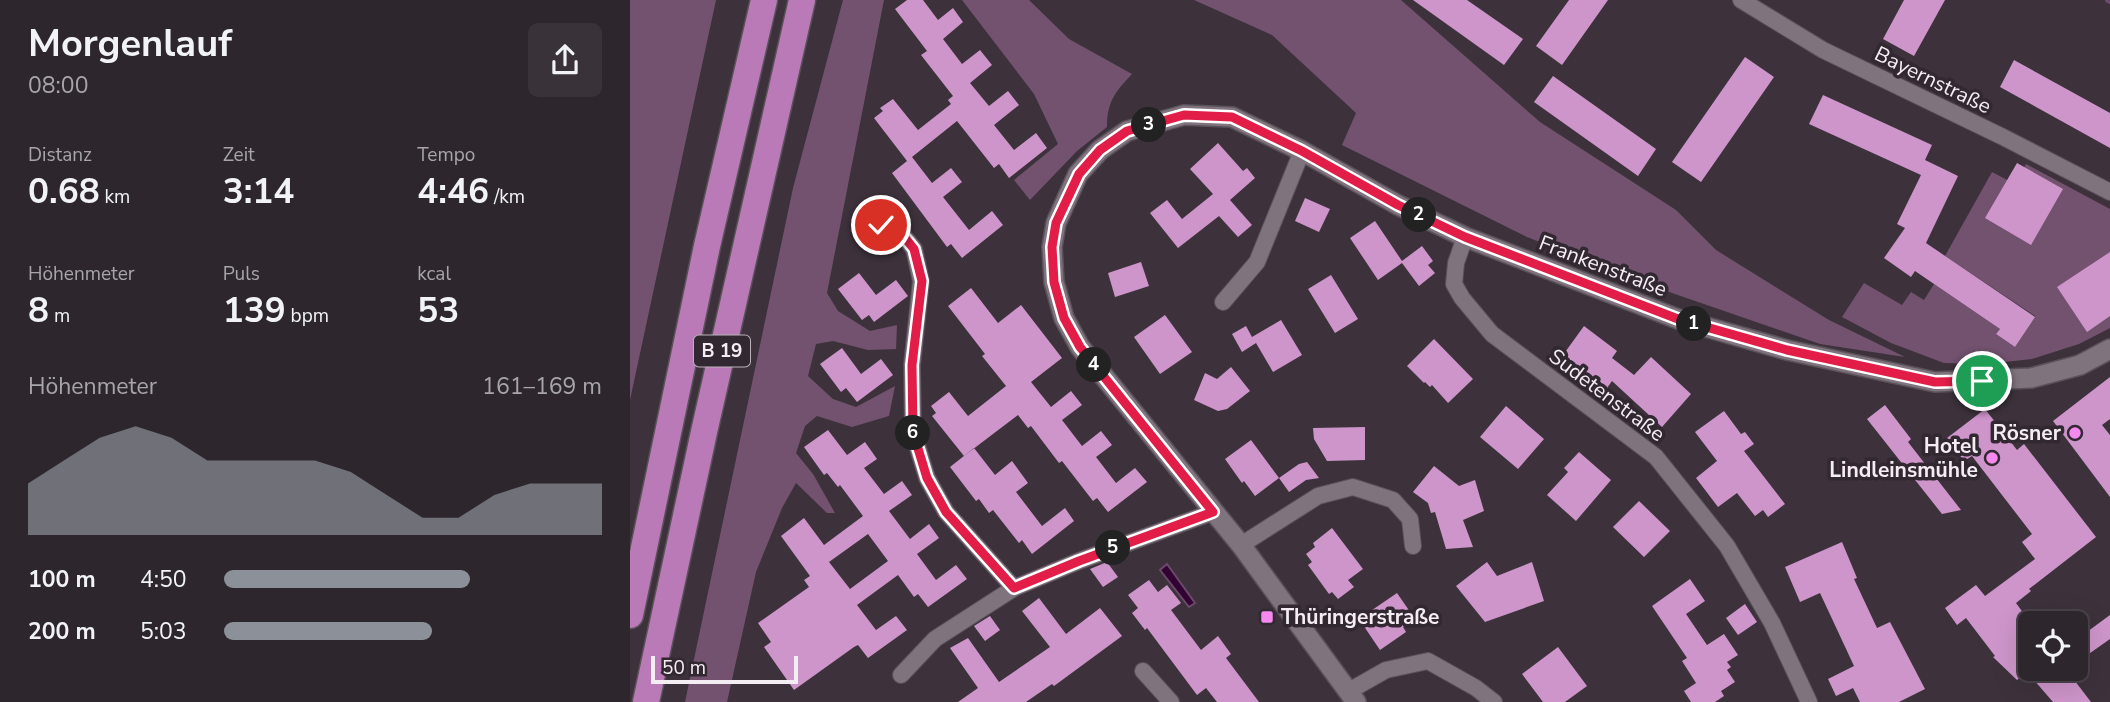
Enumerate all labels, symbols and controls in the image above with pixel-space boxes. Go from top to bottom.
text: Morgenlauf [28,18,232,69]
button: share [528,23,602,97]
street label: Bayernstraße [1870,40,1996,120]
text: 08:00 [28,70,88,101]
pin: 3 [1132,108,1166,142]
text: 3 [1143,111,1154,137]
text: Distanz [28,142,92,168]
text: Zeit [223,142,255,168]
text: Tempo [417,142,475,168]
text: 0.68 [28,168,100,215]
text: 3:14 [223,168,294,215]
text: 4:46 [417,168,489,215]
text: km [100,184,130,210]
text: /km [489,184,525,210]
pin [851,195,911,255]
pin: 2 [1402,198,1436,232]
text: 2 [1413,201,1424,227]
icon: check [862,206,900,244]
street label: Frankenstraße [1535,229,1671,303]
text: Höhenmeter [28,261,135,287]
text: Puls [223,261,260,287]
text: kcal [417,261,451,287]
text: 8 [28,287,49,334]
text: 139 [223,287,286,334]
text: 53 [417,287,459,334]
text: m [49,303,70,329]
text: bpm [286,303,329,329]
pin: 1 [1676,306,1712,342]
text: 1 [1688,310,1699,336]
road number: B 19 [694,336,750,366]
street label: Sudetenstraße [1543,342,1671,448]
pin: 4 [1077,348,1112,382]
text: 4 [1088,351,1099,377]
pin [1952,351,2012,411]
icon: arrive [1963,362,2001,400]
text: Höhenmeter [28,371,157,402]
text: 161–169 m [482,371,602,402]
pin: 6 [896,416,930,450]
text: 6 [907,419,918,445]
place label: Rösner [1993,419,2062,447]
marker: Rösner [2067,425,2083,441]
place label: Hotel Lindleinsmühle [1829,432,1978,484]
marker: Hotel Lindleinsmühle [1984,450,2000,466]
pin: 5 [1096,530,1130,566]
text: 5 [1107,534,1118,560]
text: 100 m [28,564,96,595]
text: 4:50 [140,564,187,595]
place label: Thüringerstraße [1281,603,1439,631]
marker: Thüringerstraße [1259,609,1275,625]
map controls [2018,611,2088,681]
button: locate [2018,611,2088,681]
text: 200 m [28,616,96,647]
text: 5:03 [140,616,187,647]
scale bar [651,653,798,685]
text: 50 m [662,655,706,681]

